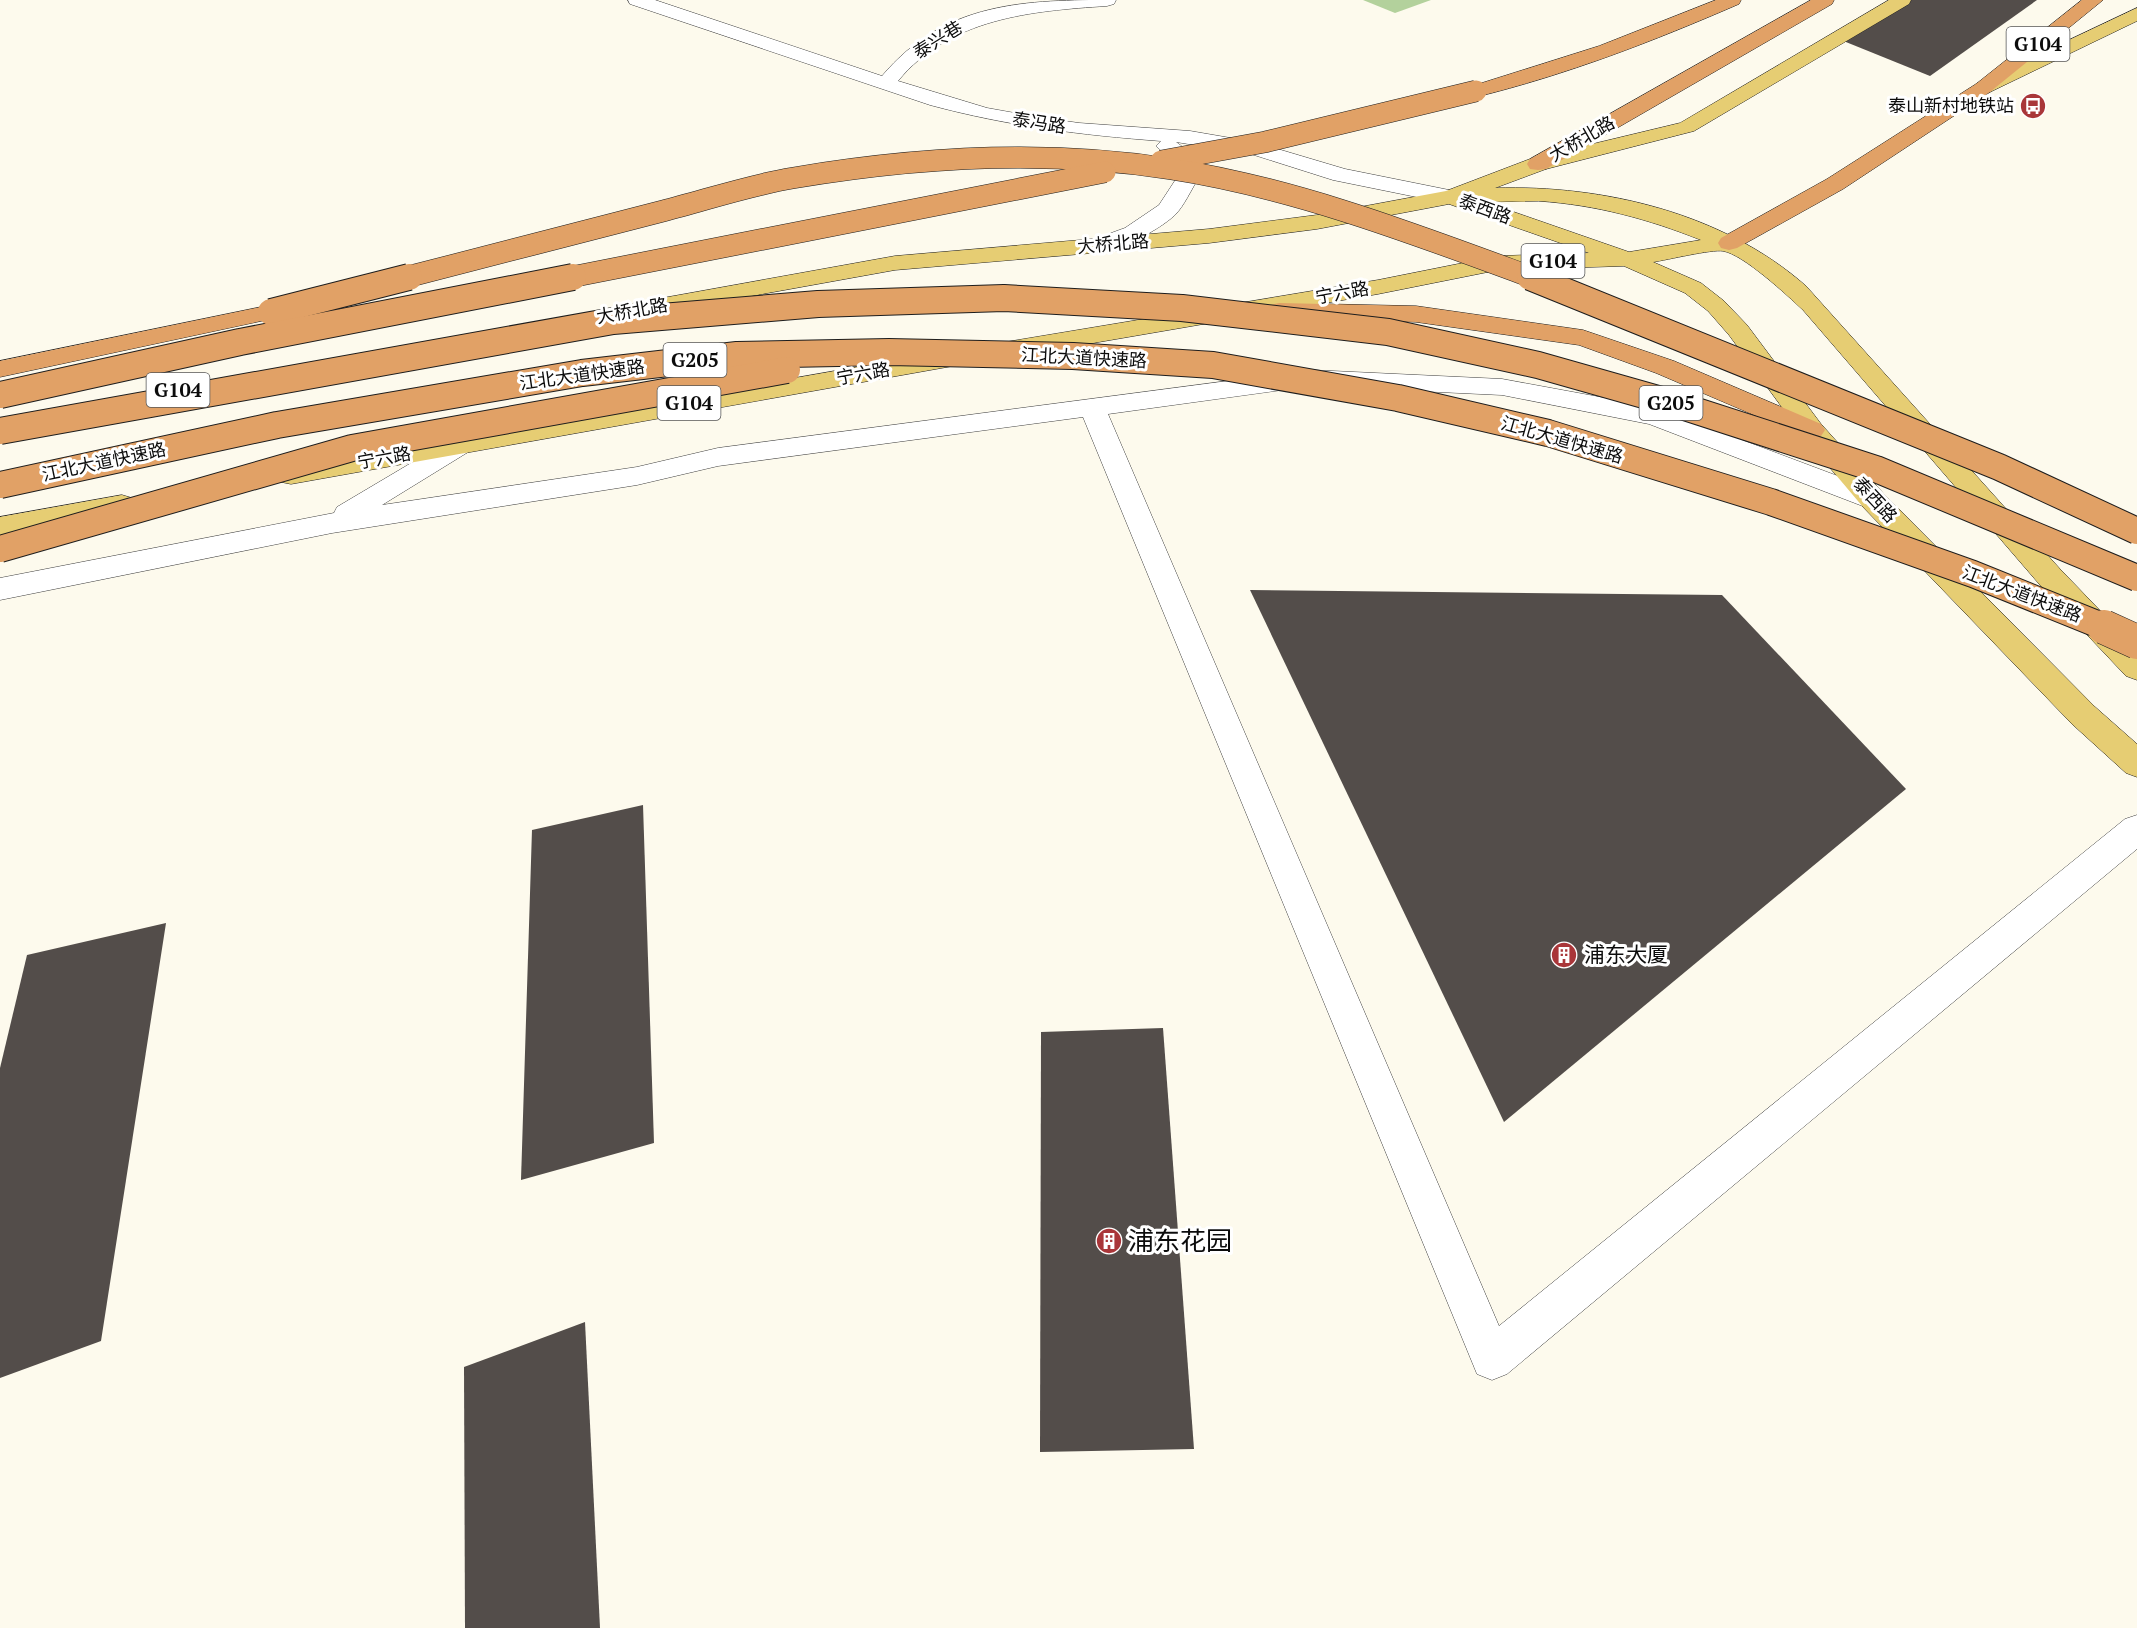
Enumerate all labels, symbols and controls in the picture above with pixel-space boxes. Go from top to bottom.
street label: 泰兴巷 [908,15,967,64]
road number: G104 [2006,27,2070,61]
bus stop icon: 泰山新村地铁站 [2018,91,2048,121]
place label: 泰山新村地铁站 [1888,93,2014,117]
street label: 泰冯路 [1011,106,1068,138]
street label: 大桥北路 [1544,110,1619,167]
street label: 泰西路 [1456,188,1515,229]
street label: 大桥北路 [1076,228,1150,258]
road number: G104 [1522,244,1584,278]
street label: 宁六路 [1313,276,1370,309]
street label: 大桥北路 [594,292,669,328]
street label: 江北大道快速路 [1021,342,1148,372]
road number: G205 [664,343,726,377]
street label: 江北大道快速路 [518,353,646,395]
street label: 宁六路 [834,357,891,390]
road number: G104 [146,373,210,407]
road number: G104 [658,386,720,420]
road number: G205 [1640,386,1702,420]
street label: 江北大道快速路 [1498,410,1626,468]
street label: 江北大道快速路 [40,436,168,486]
street label: 宁六路 [355,441,412,474]
street label: 泰西路 [1849,471,1903,527]
street label: 江北大道快速路 [1959,559,2085,627]
building icon: 浦东大厦 [1549,940,1579,970]
place label: 浦东大厦 [1584,940,1668,968]
place label: 浦东花园 [1128,1223,1232,1257]
building icon: 浦东花园 [1094,1226,1124,1256]

